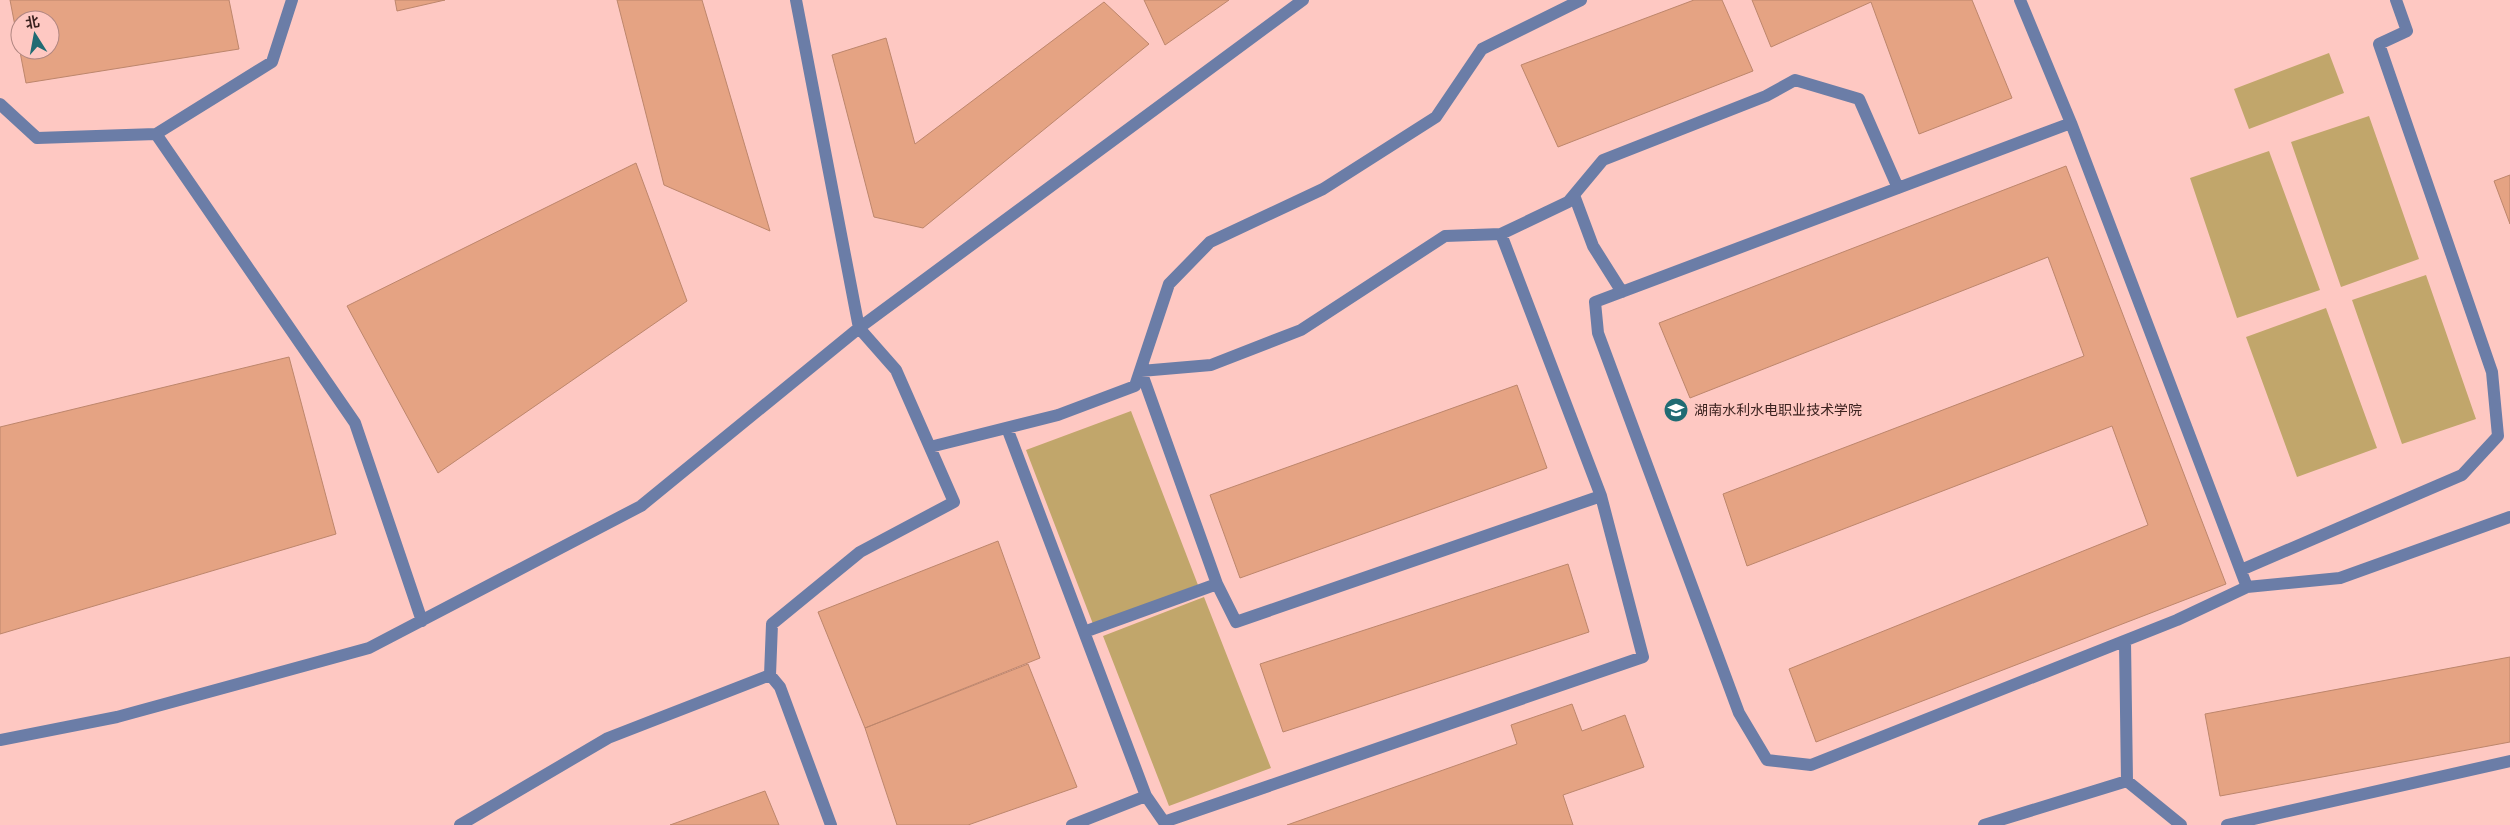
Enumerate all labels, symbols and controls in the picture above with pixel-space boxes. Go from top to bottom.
north arrow [10,10,60,60]
text: 北 [24,13,41,31]
school or university icon: 湖南水利水电职业技术学院 [1663,397,1689,423]
place label: 湖南水利水电职业技术学院 [1694,402,1862,418]

